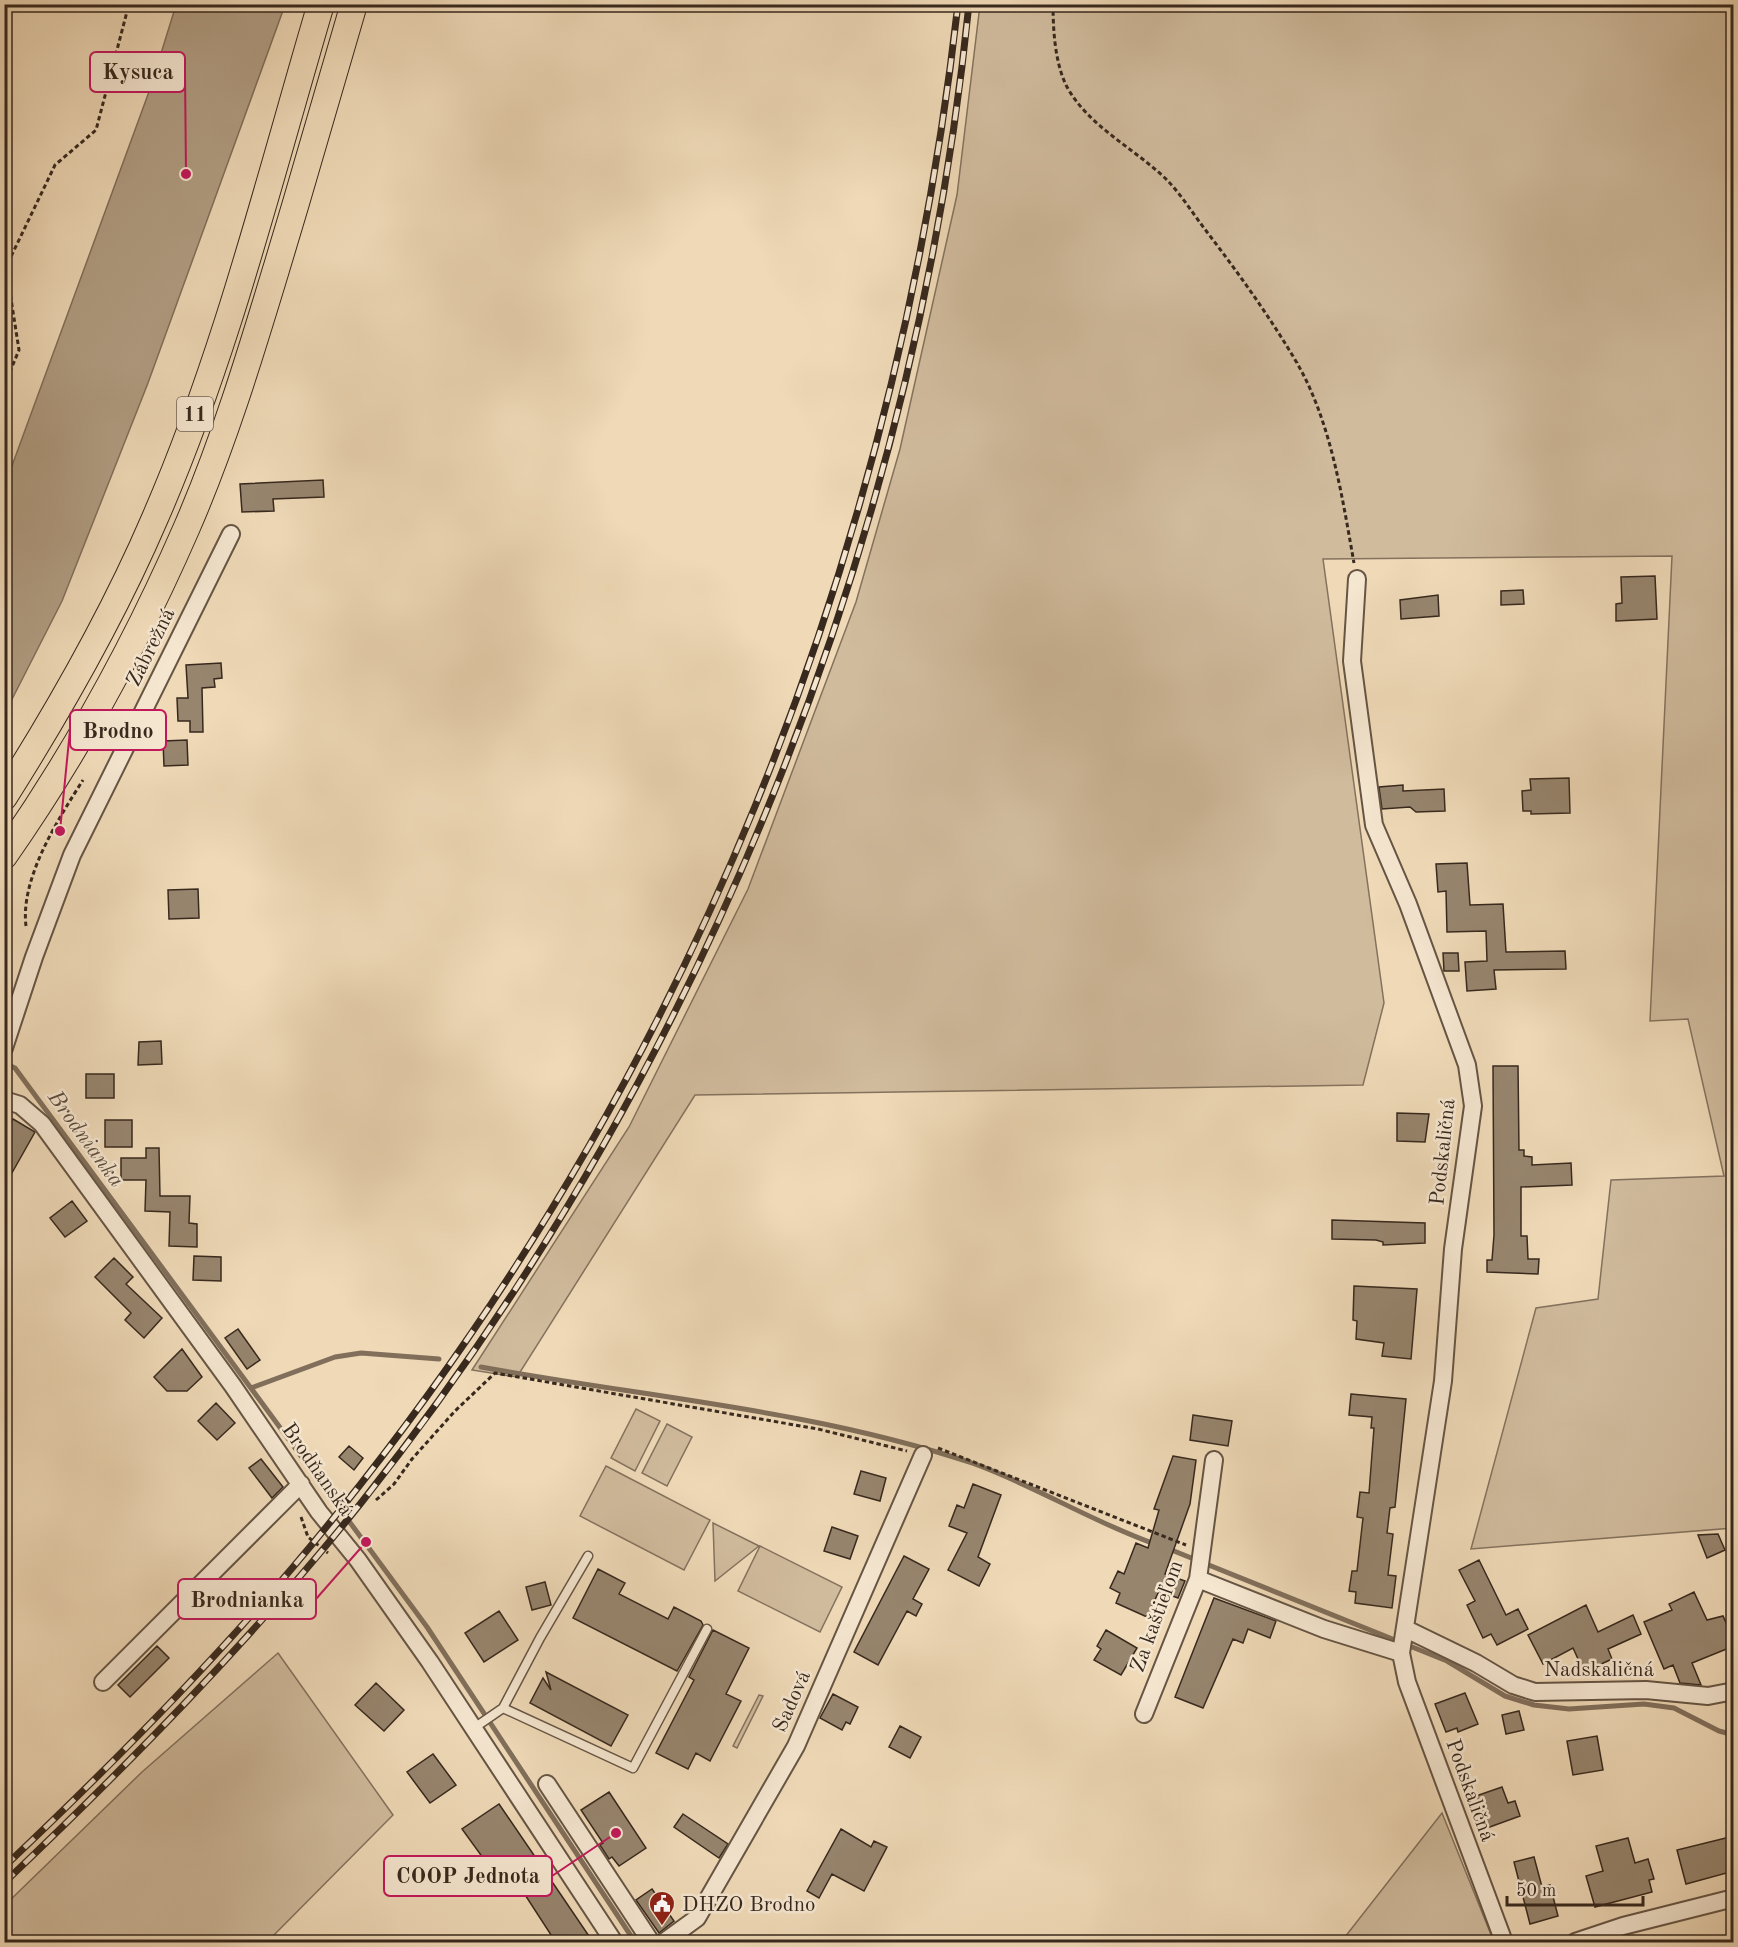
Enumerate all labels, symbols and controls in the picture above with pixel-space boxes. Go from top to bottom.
callout: Kysuca [90,52,185,92]
text: Kysuca [102,62,174,84]
road number: 11 [177,397,213,431]
street label: Zábrežná [123,605,179,690]
callout: Brodno [70,710,166,750]
text: Brodno [82,721,154,743]
water label: Brodnianka [43,1086,128,1192]
street label: Podskaličná [1427,1098,1460,1207]
street label: Brodňanská [277,1420,356,1520]
street label: Za kaštieľom [1128,1558,1187,1675]
callout: Brodnianka [178,1579,316,1619]
text: Brodnianka [190,1590,304,1612]
street label: Nadskaličná [1544,1660,1654,1681]
street label: Sadová [770,1668,815,1735]
street label: Podskaličná [1441,1737,1498,1844]
callout: COOP Jednota [384,1856,552,1896]
text: COOP Jednota [396,1866,540,1888]
scale bar [1507,1869,1644,1907]
text: 50 m [1516,1882,1556,1900]
public building icon: DHZO Brodno [647,1889,677,1927]
place label: DHZO Brodno [682,1895,815,1916]

